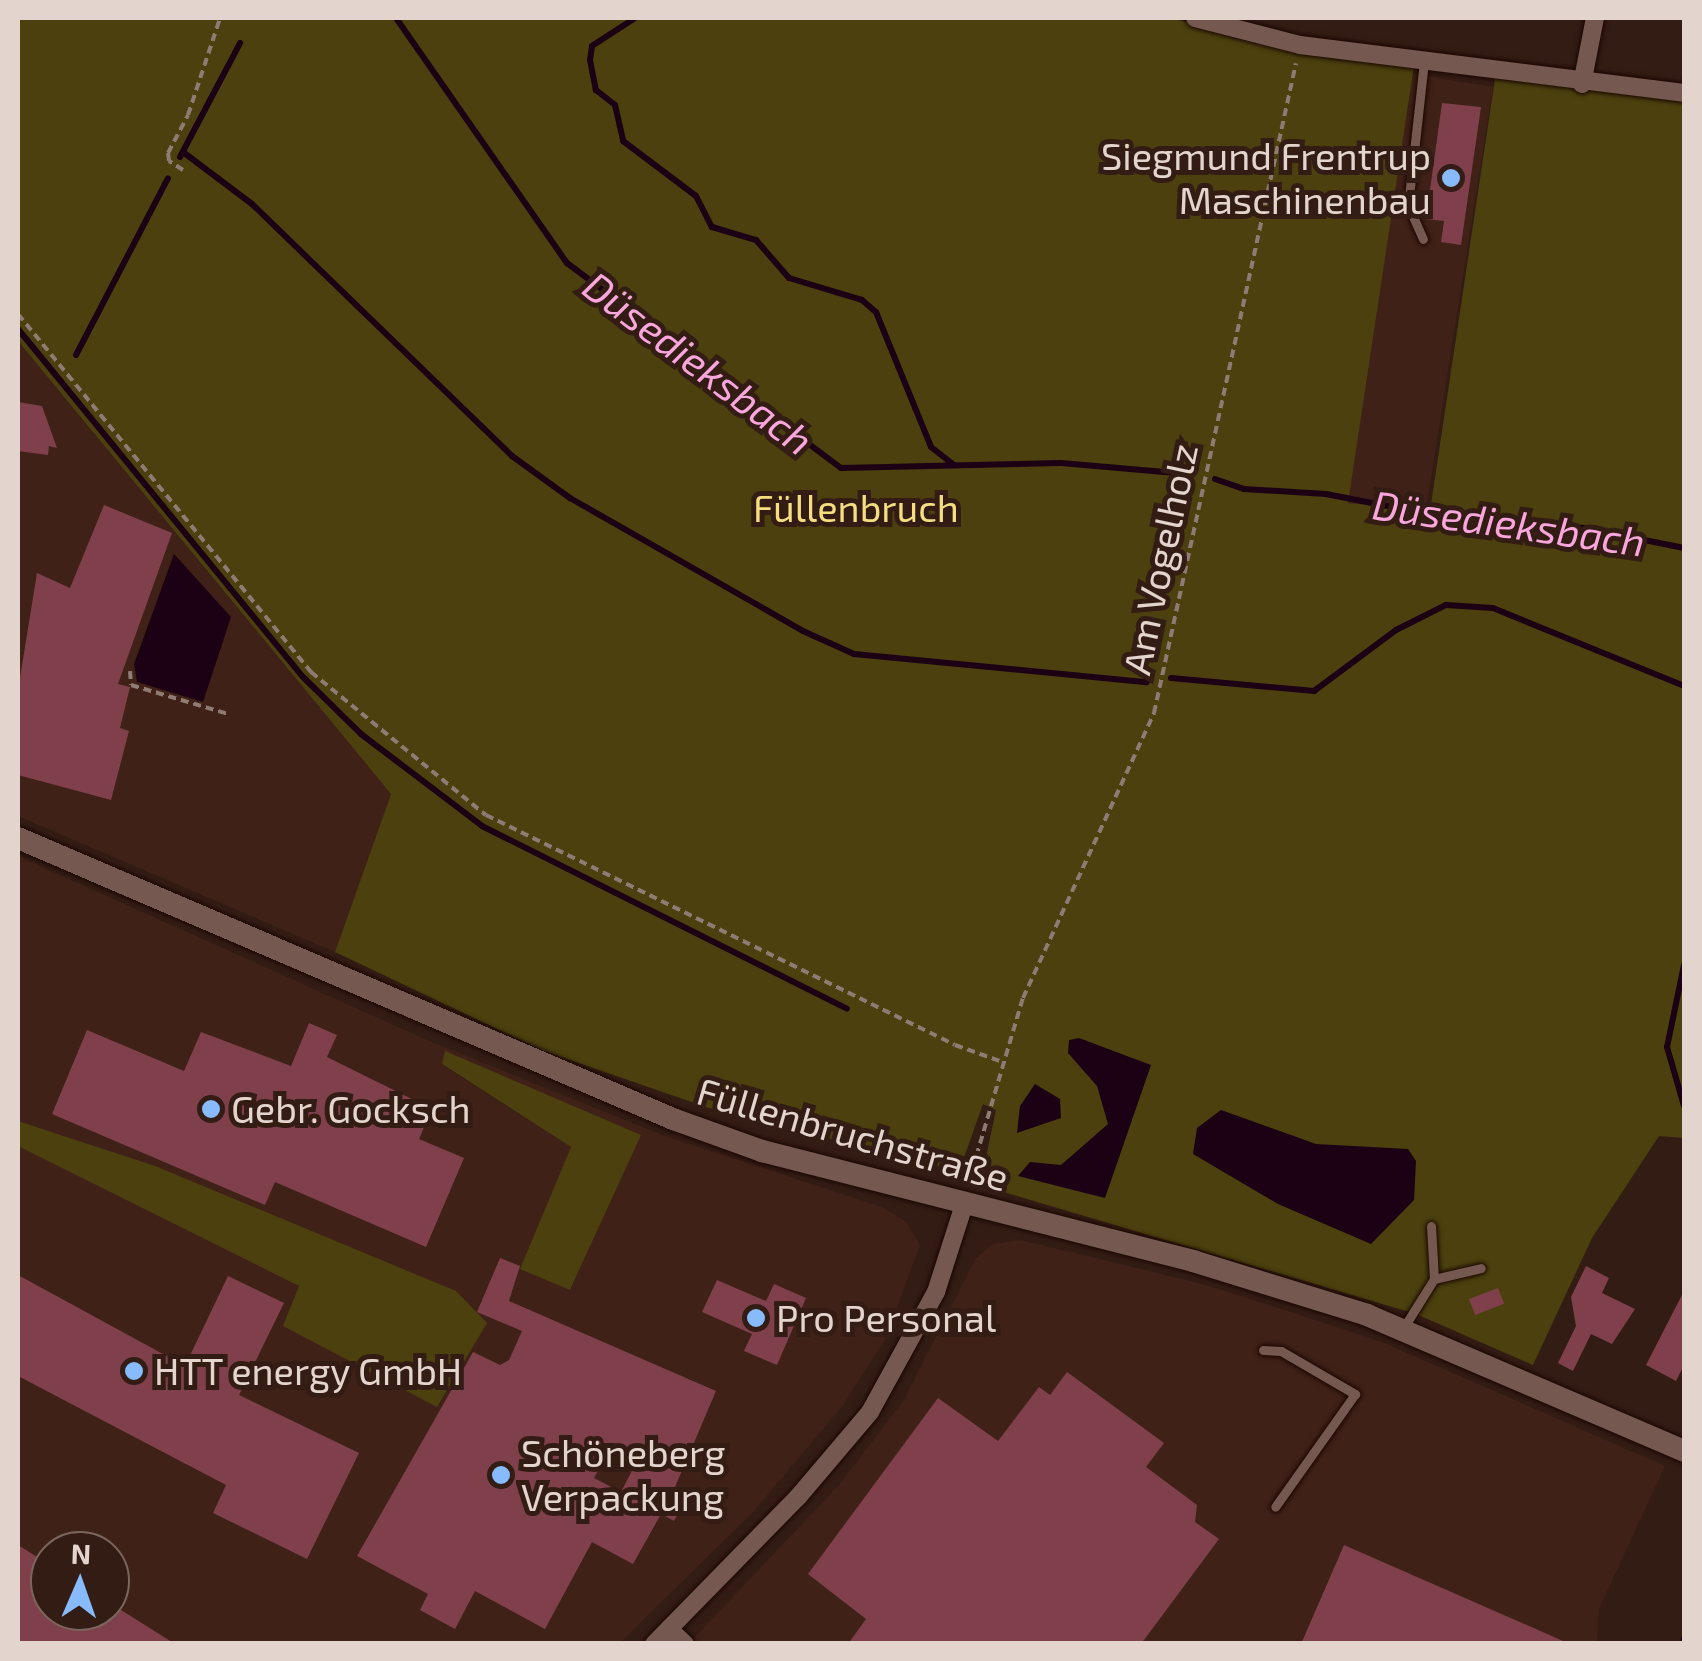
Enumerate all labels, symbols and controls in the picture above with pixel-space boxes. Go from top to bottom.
place label: Siegmund Frentrup Maschinenbau [1101,133,1431,222]
marker: Siegmund Frentrup Maschinenbau [1440,167,1462,189]
water label: Düsedieksbach [575,260,823,464]
street label: Am Vogelholz [1113,439,1207,679]
water label: Düsedieksbach [1370,479,1648,565]
park label: Füllenbruch [753,485,959,531]
street label: Füllenbruchstraße [692,1068,1014,1200]
place label: Gebr. Gocksch [231,1086,471,1132]
marker: Gebr. Gocksch [200,1098,222,1120]
place label: Pro Personal [776,1295,996,1341]
marker: Pro Personal [745,1307,767,1329]
place label: HTT energy GmbH [154,1348,464,1394]
marker: HTT energy GmbH [123,1360,145,1382]
place label: Schöneberg Verpackung [521,1430,725,1520]
marker: Schöneberg Verpackung [490,1464,512,1486]
north arrow [30,1531,130,1631]
text: N [70,1536,92,1570]

